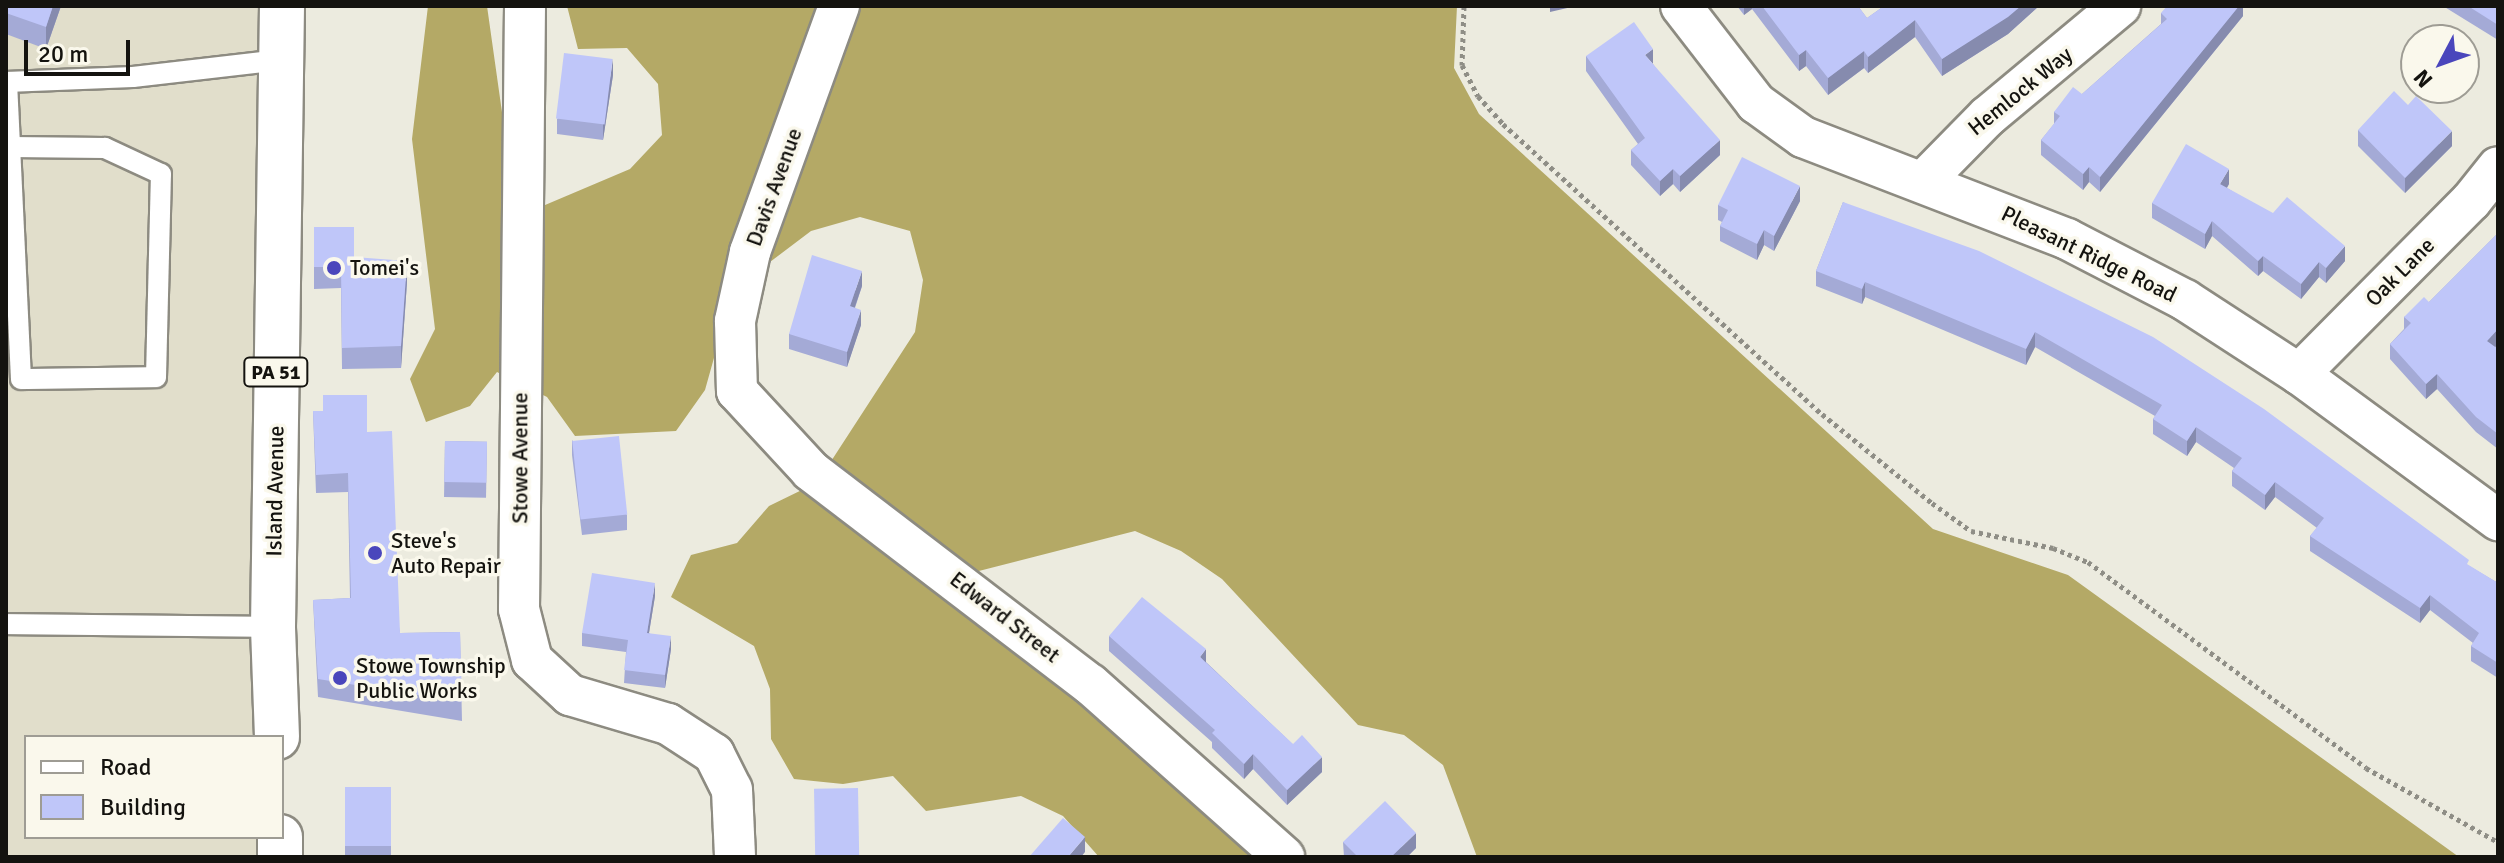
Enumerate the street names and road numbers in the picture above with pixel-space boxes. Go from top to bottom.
street label: Hemlock Way [1963,41,2077,141]
street label: Davis Avenue [740,124,808,250]
street label: Pleasant Ridge Road [1997,200,2181,308]
street label: Oak Lane [2360,232,2440,312]
road number: PA 51 [242,356,310,388]
street label: Stowe Avenue [507,392,533,524]
street label: Island Avenue [261,425,289,557]
street label: Edward Street [945,566,1065,668]

